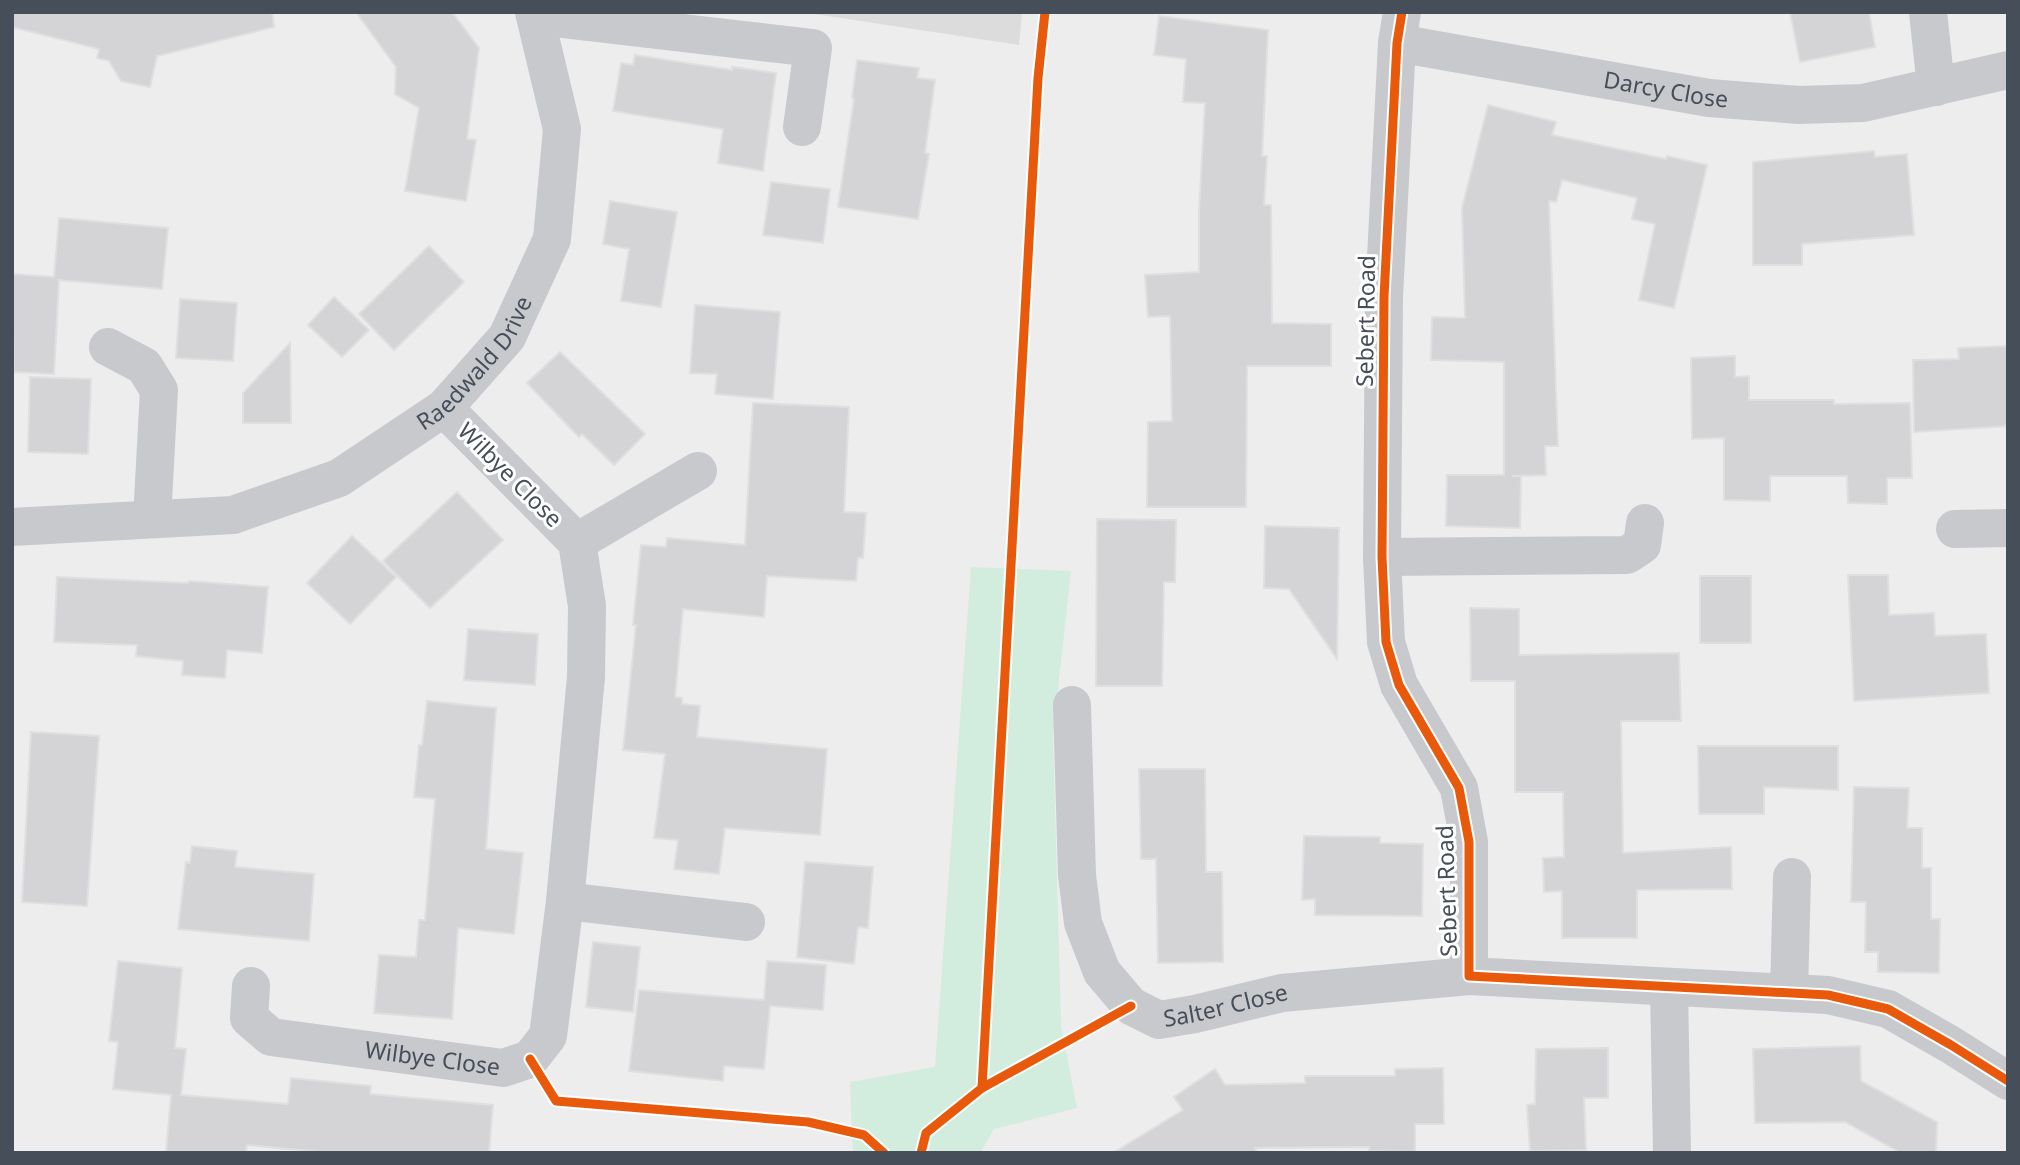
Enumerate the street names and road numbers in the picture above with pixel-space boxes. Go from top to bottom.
street label: Darcy Close [1601,63,1729,114]
street label: Sebert Road [1348,255,1382,387]
street label: Raedwald Drive [410,290,539,437]
street label: Wilbye Close [451,415,570,534]
street label: Sebert Road [1428,825,1464,957]
street label: Salter Close [1161,975,1291,1034]
street label: Wilbye Close [363,1033,502,1082]

